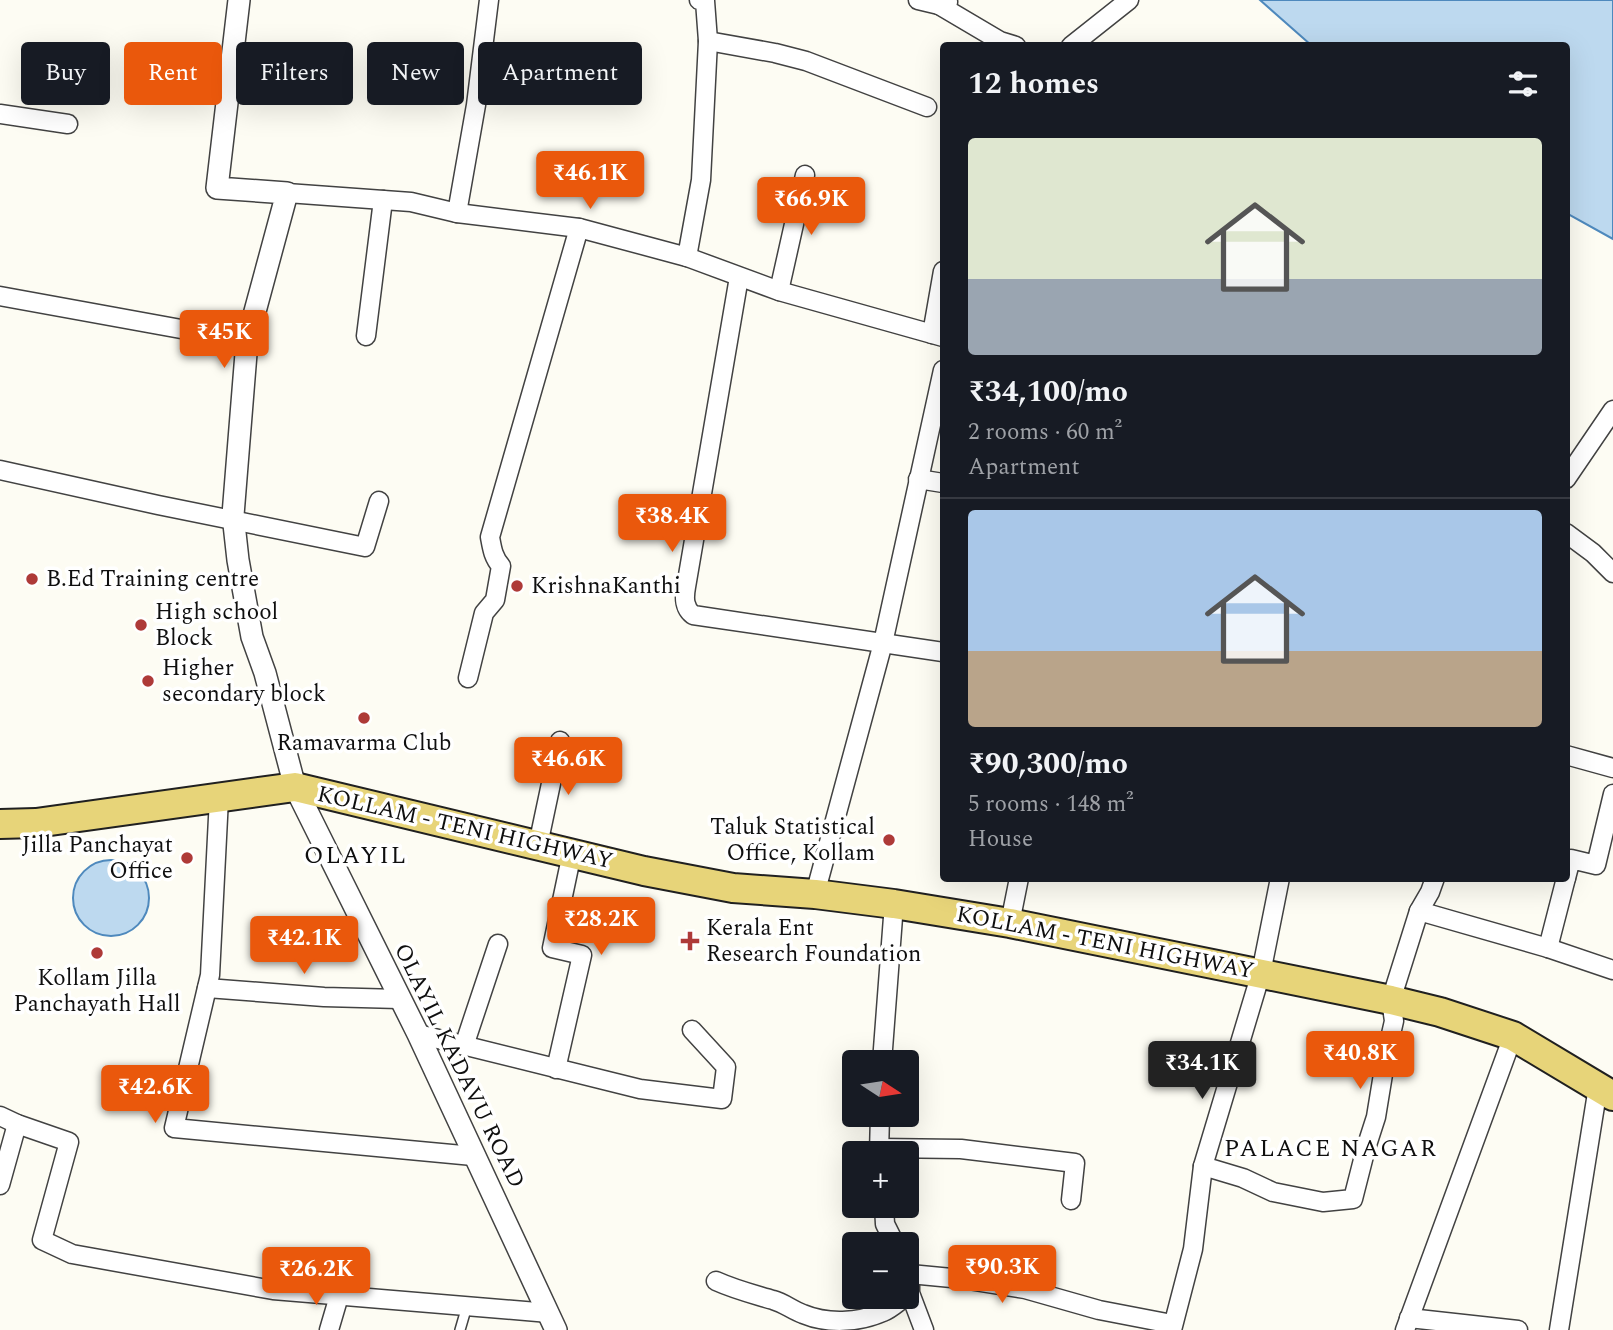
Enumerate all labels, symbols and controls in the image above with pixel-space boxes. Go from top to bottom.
chip: Buy [21,42,110,105]
chip: Rent [124,42,222,105]
chip: Filters [236,42,353,105]
chip: New [367,42,464,105]
chip: Apartment [478,42,642,105]
text: 12 homes [968,61,1099,107]
icon: filters [1504,65,1542,103]
pin: ₹46.1K [533,152,647,211]
text: ₹46.1K [552,156,628,191]
pin: ₹66.9K [754,177,868,237]
text: ₹66.9K [773,182,849,217]
icon: home [1192,184,1318,310]
pin: ₹45K [183,310,265,370]
text: ₹45K [196,315,252,350]
text: ₹34,100/mo [968,369,1128,415]
text: 2 rooms · 60 m² [968,415,1122,450]
text: Apartment [968,450,1080,485]
pin: ₹38.4K [615,494,729,554]
text: ₹38.4K [634,499,710,534]
icon: home [1192,556,1318,682]
place label: B.Ed Training centre [46,562,259,597]
place label: KrishnaKanthi [531,569,681,604]
marker: B.Ed Training centre [24,571,40,587]
marker: KrishnaKanthi [509,578,525,594]
place label: High school Block [155,595,278,656]
marker: High school Block [133,617,149,633]
place label: Higher secondary block [162,651,326,712]
marker: Higher secondary block [140,673,156,689]
marker: Ramavarma Club [356,710,372,726]
place label: Ramavarma Club [277,726,451,761]
pin: ₹46.6K [511,738,625,797]
text: ₹90,300/mo [968,741,1128,787]
text: ₹46.6K [530,742,606,777]
street label: KOLLAM - TENI HIGHWAY [314,777,616,879]
text: 5 rooms · 148 m² [968,787,1134,822]
place label: Taluk Statistical Office, Kollam [710,810,875,871]
text: House [968,822,1033,857]
place label: Jilla Panchayat Office [22,828,173,889]
marker: Taluk Statistical Office, Kollam [881,832,897,848]
district label: OLAYIL [304,838,408,874]
marker: Jilla Panchayat Office [179,850,195,866]
street label: KOLLAM - TENI HIGHWAY [953,897,1257,989]
pin: ₹28.2K [544,898,658,957]
text: ₹28.2K [563,902,639,937]
place label: Kerala Ent Research Foundation [706,911,921,972]
pin: ₹42.1K [247,916,361,976]
text: ₹42.1K [266,921,342,956]
marker: Kerala Ent Research Foundation [680,931,700,951]
street label: OLAYIL KADAVU ROAD [384,938,534,1194]
marker: Kollam Jilla Panchayath Hall [89,945,105,961]
place label: Kollam Jilla Panchayath Hall [13,961,181,1022]
pin: ₹40.8K [1303,1032,1417,1091]
text: ₹40.8K [1322,1036,1398,1071]
pin: ₹34.1K [1145,1042,1259,1101]
text: ₹34.1K [1164,1046,1240,1081]
north arrow [842,1050,919,1127]
map controls [842,1050,919,1309]
pin: ₹42.6K [98,1066,212,1125]
text: ₹42.6K [117,1070,193,1105]
district label: PALACE NAGAR [1224,1131,1438,1167]
button: + [842,1141,919,1218]
button: − [842,1232,919,1309]
pin: ₹90.3K [945,1246,1059,1305]
pin: ₹26.2K [259,1248,373,1307]
text: ₹90.3K [964,1250,1040,1285]
text: ₹26.2K [278,1252,354,1287]

